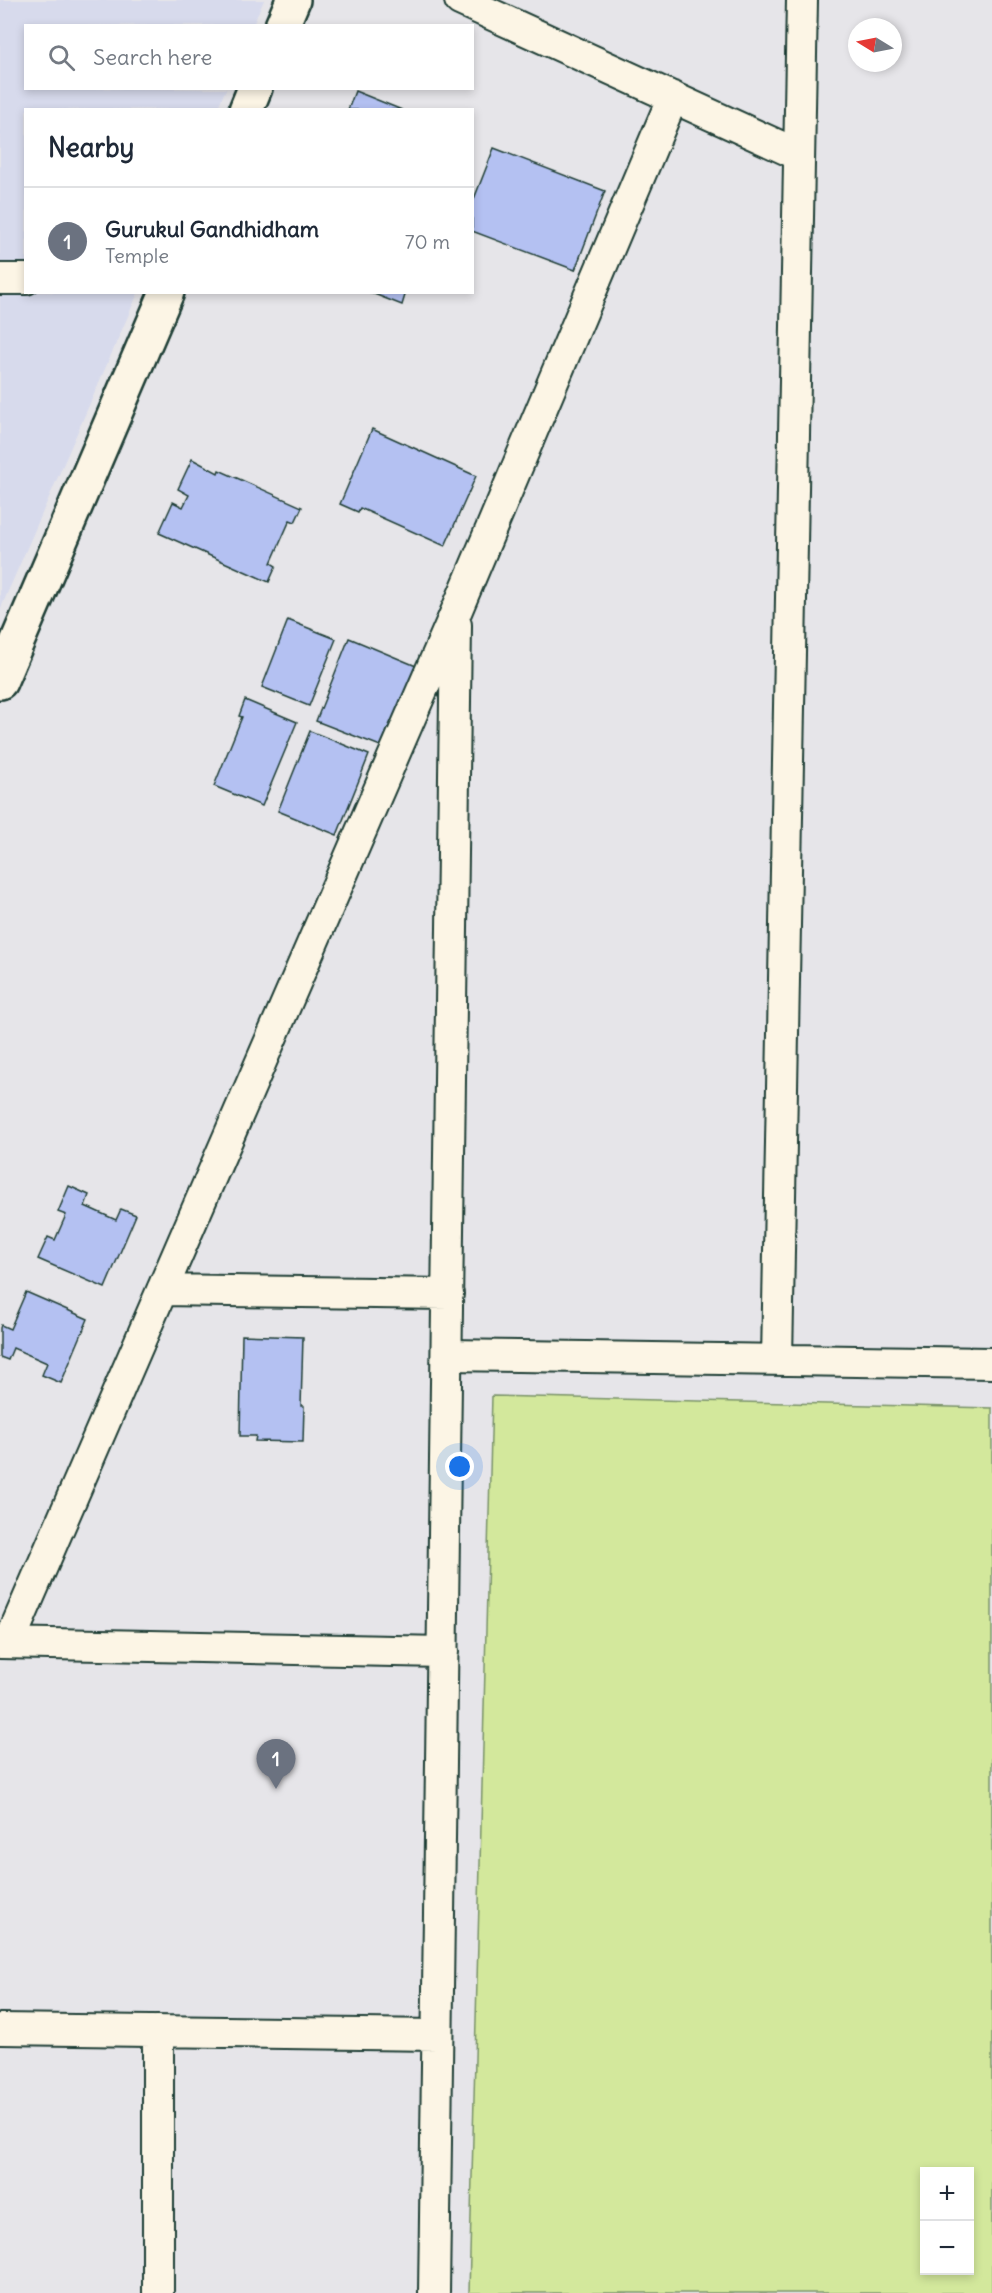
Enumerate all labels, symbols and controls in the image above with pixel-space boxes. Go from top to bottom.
north arrow [848,18,902,72]
search box [24,24,474,90]
icon: search [45,41,78,74]
text: Search here [93,43,212,71]
text: Nearby [48,131,134,164]
text: Gurukul Gandhidham [105,215,319,243]
text: 1 [64,229,71,254]
text: 70 m [405,229,450,254]
text: Temple [105,243,169,268]
your location [445,1452,474,1481]
pin: 1 [256,1740,296,1789]
map controls [920,2167,974,2275]
button: + [920,2167,974,2221]
button: − [920,2221,974,2275]

